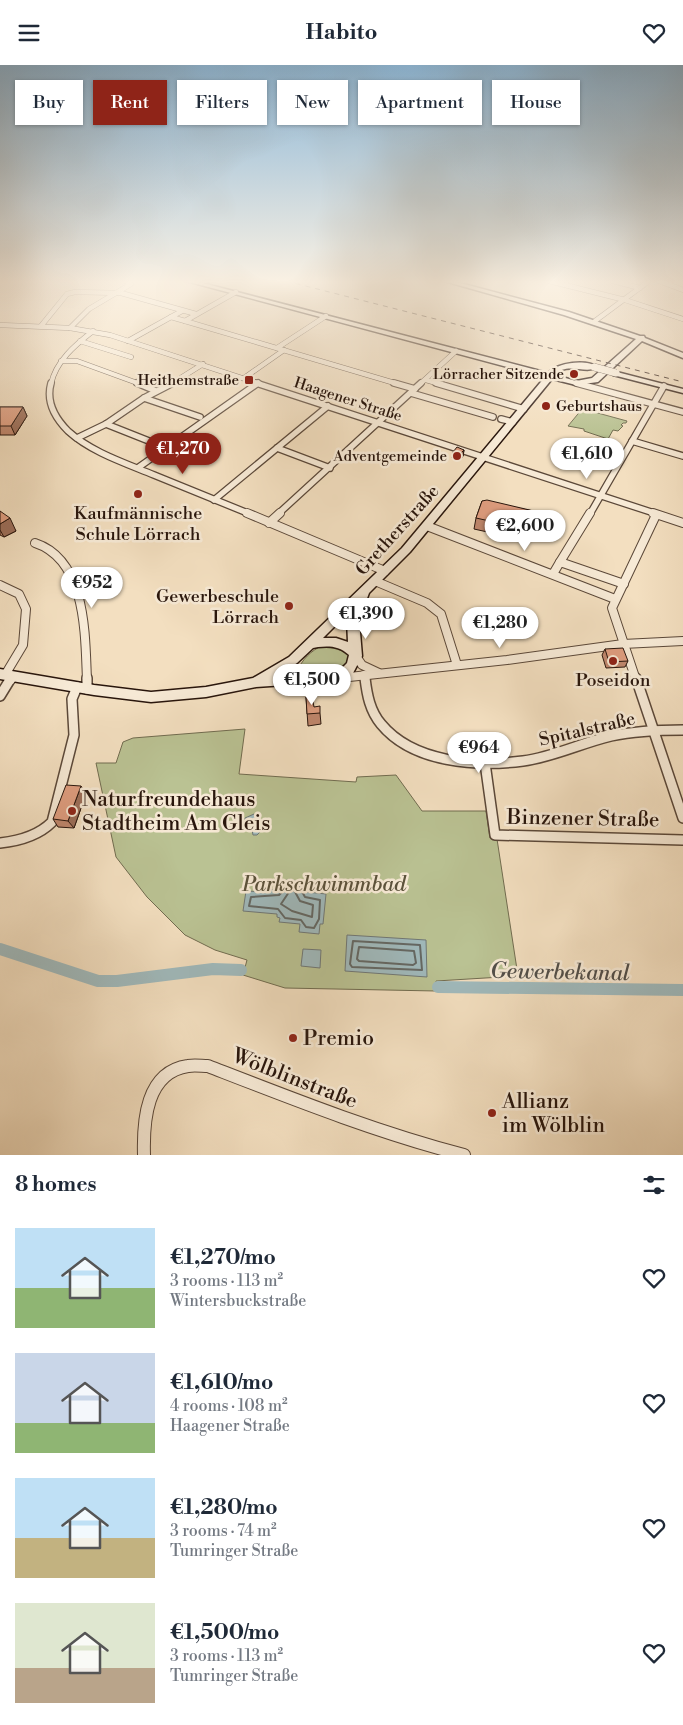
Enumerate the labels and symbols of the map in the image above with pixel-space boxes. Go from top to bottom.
place label: Lörracher Sitzende [433,365,564,384]
marker: Lörracher Sitzende [568,368,580,380]
place label: Heithemstraße [137,371,239,390]
street label: Haagener Straße [291,373,404,426]
marker: Heithemstraße [243,374,255,386]
place label: Geburtshaus [556,397,642,416]
marker: Geburtshaus [540,400,552,412]
pin: €1,270 [142,433,224,475]
pin: €1,610 [546,437,628,480]
place label: Adventgemeinde [332,447,447,466]
marker: Adventgemeinde [451,450,463,462]
street label: Gretherstraße [350,480,444,581]
marker: Kaufmännische Schule Lörrach [132,488,144,500]
place label: Kaufmännische Schule Lörrach [74,502,202,546]
pin: €2,600 [484,509,566,552]
pin: €952 [62,567,122,609]
place label: Gewerbeschule Lörrach [156,585,279,629]
pin: €1,390 [325,597,407,640]
marker: Gewerbeschule Lörrach [283,600,295,612]
pin: €1,280 [459,607,541,649]
marker: Poseidon [607,655,619,667]
pin: €1,500 [271,663,353,706]
place label: Poseidon [575,669,651,692]
street label: Spitalstraße [537,707,637,752]
pin: €964 [449,731,509,774]
place label: Naturfreundehaus Stadtheim Am Gleis [82,787,270,837]
marker: Naturfreundehaus Stadtheim Am Gleis [66,805,78,817]
street label: Binzener Straße [505,805,660,833]
park label: Parkschwimmbad [241,872,407,898]
water label: Gewerbekanal [490,958,630,987]
place label: Premio [303,1026,374,1052]
marker: Premio [287,1032,299,1044]
street label: Wölblinstraße [227,1043,361,1115]
place label: Allianz im Wölblin [501,1089,605,1139]
marker: Allianz im Wölblin [486,1107,498,1119]

